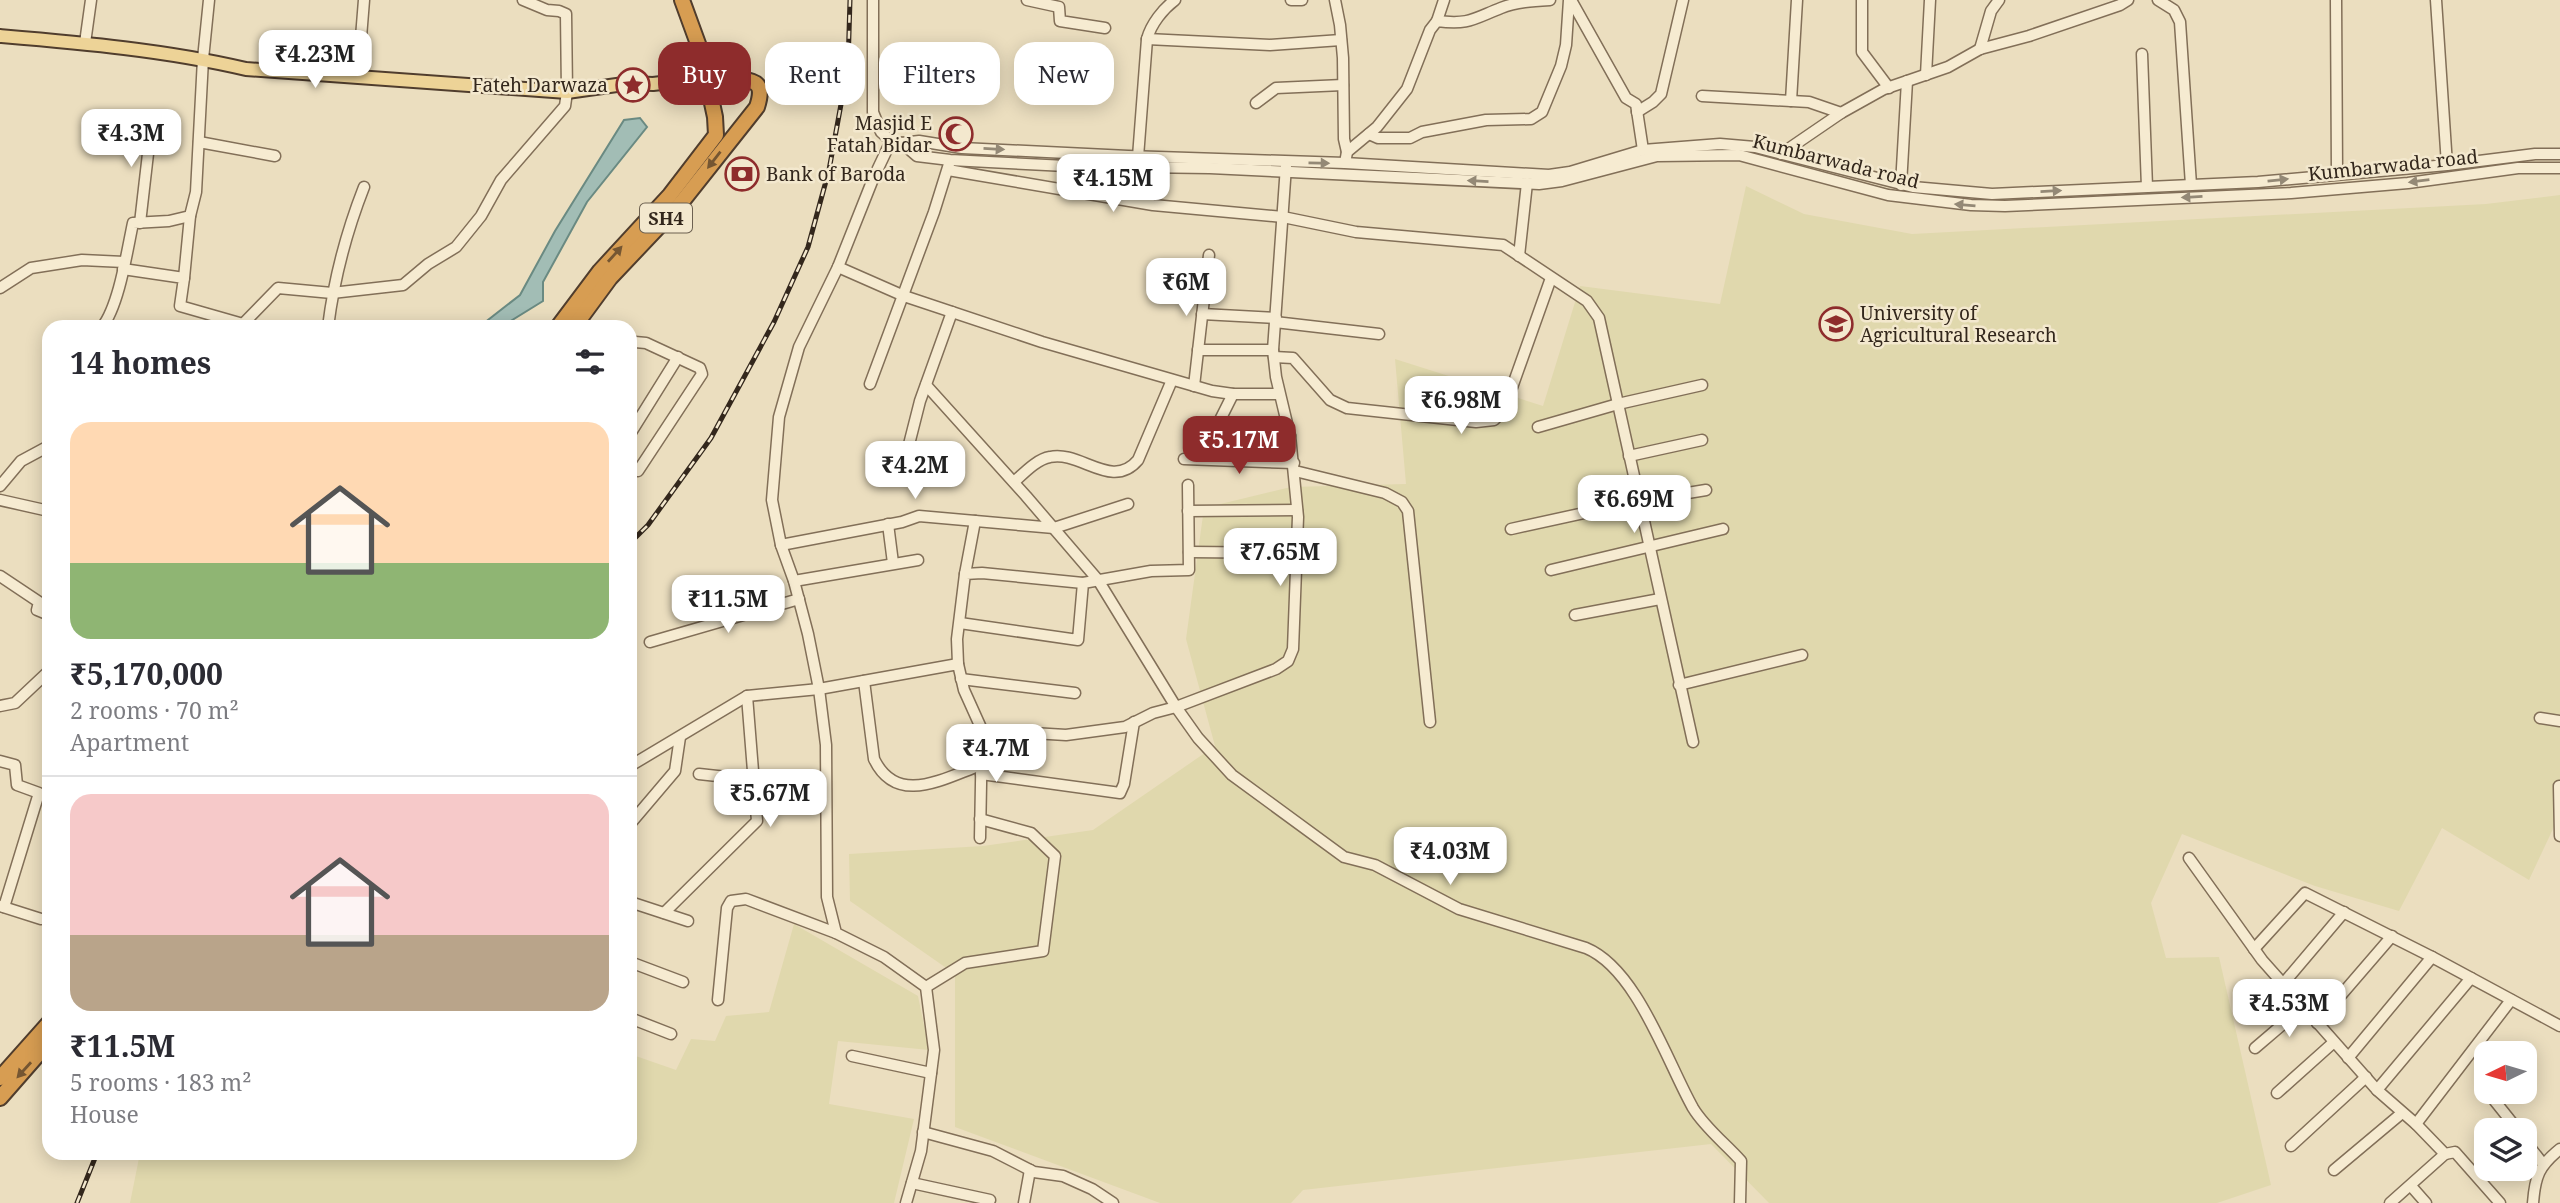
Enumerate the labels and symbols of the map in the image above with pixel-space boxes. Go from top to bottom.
pin: ₹4.23M [258,31,372,90]
place icon: Fateh Darwaza [614,66,652,104]
place label: Fateh Darwaza [472,72,608,98]
pin: ₹4.3M [82,110,180,169]
place label: Masjid E Fatah Bidar [827,110,932,158]
mosque icon: Masjid E Fatah Bidar [937,115,975,153]
street label: Kumbarwada road [1750,128,1922,194]
street label: Kumbarwada road [2307,143,2480,187]
one-way arrow [983,144,1005,155]
one-way arrow [707,151,722,169]
pin: ₹4.15M [1056,154,1170,214]
bank icon: Bank of Baroda [723,155,761,193]
one-way arrow [1308,157,1330,168]
place label: Bank of Baroda [766,161,906,187]
one-way arrow [2268,174,2290,185]
one-way arrow [1467,175,1489,186]
one-way arrow [2408,176,2430,187]
one-way arrow [2040,186,2062,197]
one-way arrow [2181,192,2203,203]
one-way arrow [1954,199,1976,210]
road number: SH4 [640,204,692,232]
one-way arrow [607,245,623,263]
pin: ₹6M [1152,258,1220,318]
place label: University of Agricultural Research [1860,300,2057,348]
school or university icon: University of Agricultural Research [1817,305,1855,343]
pin: ₹6.98M [1404,376,1518,436]
pin: ₹5.17M [1182,416,1296,476]
pin: ₹4.2M [866,442,964,501]
pin: ₹6.69M [1577,476,1691,535]
pin: ₹7.65M [1223,528,1337,588]
pin: ₹11.5M [671,576,785,635]
pin: ₹4.7M [947,724,1045,784]
pin: ₹5.67M [713,770,827,829]
pin: ₹4.03M [1393,828,1507,887]
pin: ₹4.53M [2232,979,2346,1039]
north arrow [2474,1041,2538,1104]
one-way arrow [17,1061,33,1078]

